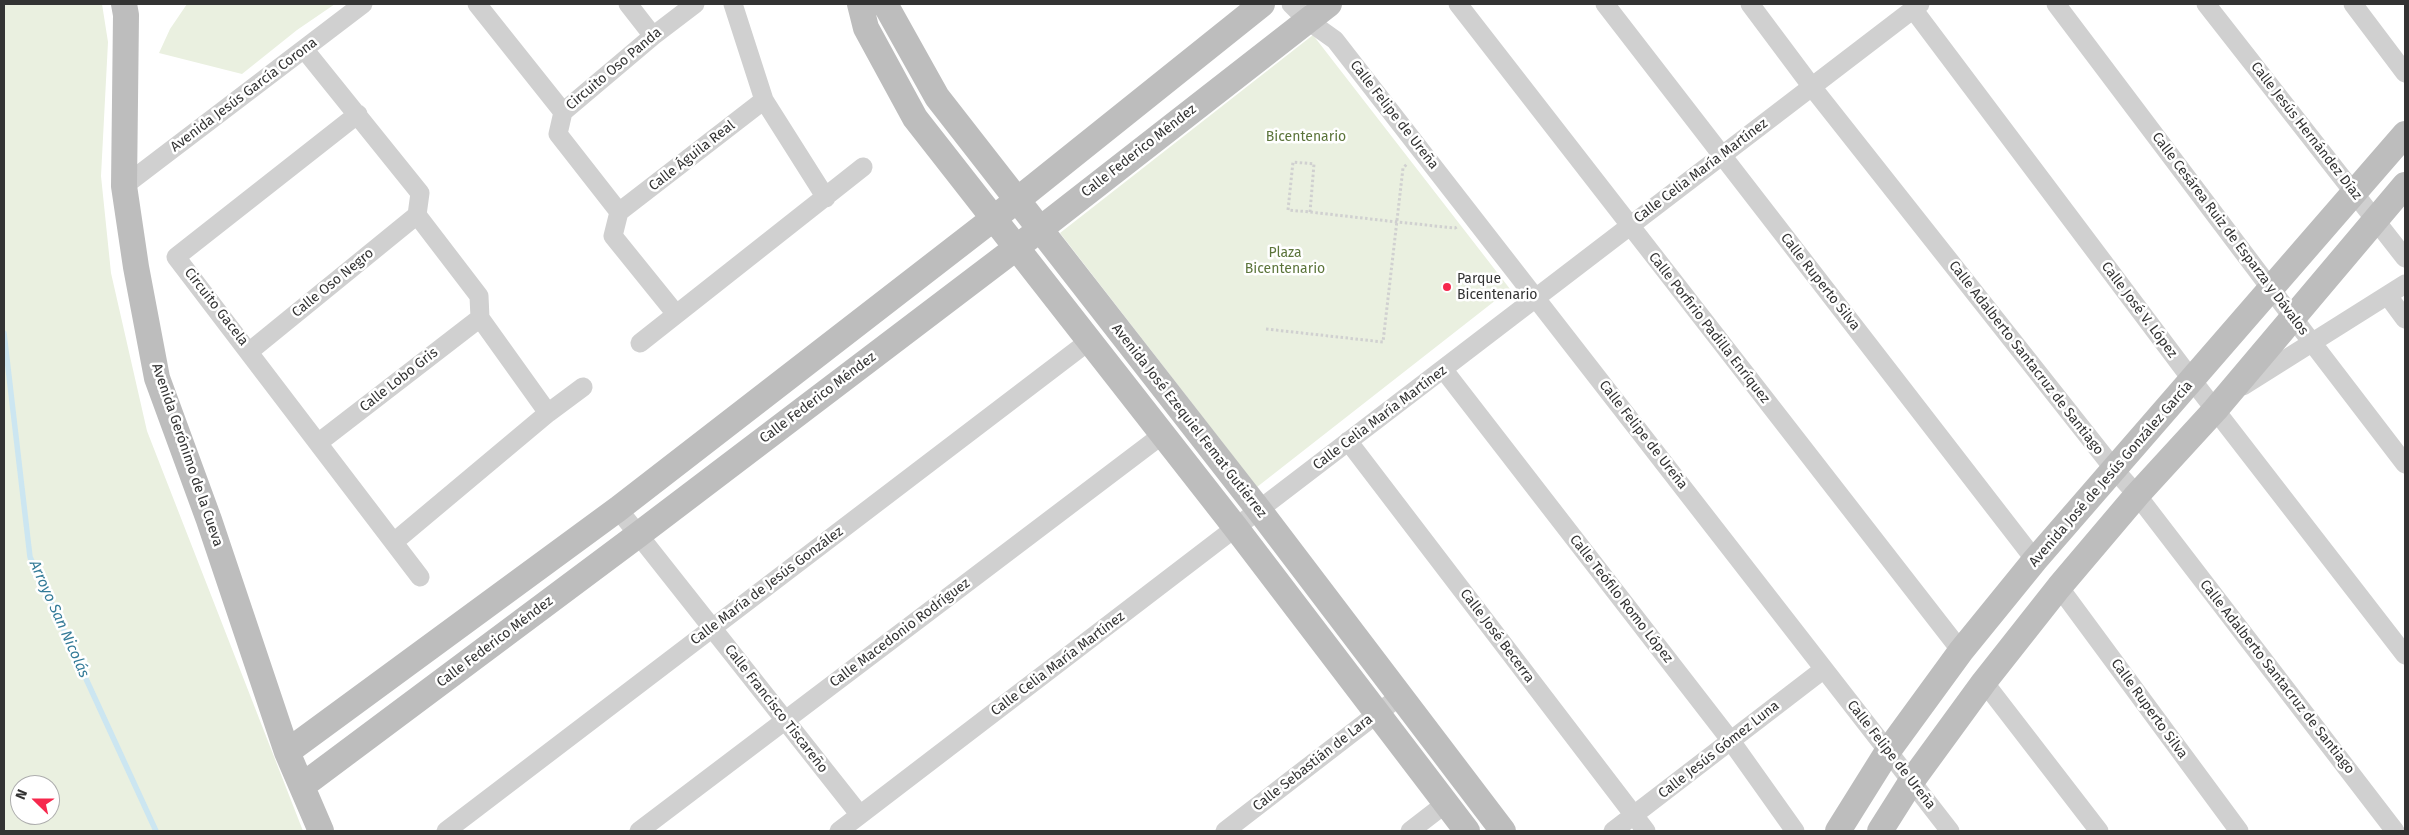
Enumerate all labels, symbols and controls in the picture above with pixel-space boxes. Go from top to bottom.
street label: Circuito Oso Panda [563,24,665,114]
street label: Avenida Jesús García Corona [167,34,321,156]
street label: Calle Felipe de Ureña [1346,57,1442,173]
street label: Calle Jesús Hernández Díaz [2247,59,2365,203]
street label: Calle Federico Méndez [1078,101,1200,201]
street label: Calle Celia María Martínez [1631,115,1771,227]
street label: Calle Águila Real [646,117,738,195]
park label: Bicentenario [1266,129,1346,145]
street label: Calle Cesárea Ruiz de Esparza y Dávalos [2148,129,2312,339]
street label: Calle Ruperto Silva [1777,230,1863,334]
street label: Calle Oso Negro [289,245,377,321]
park label: Plaza Bicentenario [1245,245,1325,278]
street label: Calle Porfirio Padilla Enríquez [1645,249,1773,407]
street label: Calle Adalberto Santacruz de Santiago [1945,258,2107,458]
street label: Calle José V. López [2097,259,2181,361]
street label: Circuito Gacela [180,265,252,349]
place label: Parque Bicentenario [1457,271,1538,304]
marker: Parque Bicentenario [1441,281,1453,293]
street label: Avenida José Ezequiel Femat Gutiérrez [1108,321,1270,521]
street label: Calle Lobo Gris [357,344,441,416]
street label: Calle Federico Méndez [757,349,879,447]
street label: Avenida Gerónimo de la Cueva [148,361,226,549]
street label: Calle Celia María Martínez [1310,362,1450,474]
street label: Calle Felipe de Ureña [1595,377,1691,493]
street label: Avenida José de Jesús González García [2026,378,2196,570]
street label: Calle María de Jesús González [687,523,847,649]
street label: Calle Teófilo Romo López [1566,532,1676,666]
water label: Arroyo San Nicolás [25,558,93,680]
street label: Calle Macedonio Rodríguez [827,575,973,691]
street label: Calle Adalberto Santacruz de Santiago [2196,577,2358,777]
street label: Calle José Becerra [1456,586,1538,686]
street label: Calle Federico Méndez [434,593,556,691]
street label: Calle Celia María Martínez [988,608,1128,720]
street label: Calle Francisco Tiscareño [721,642,831,776]
street label: Calle Ruperto Silva [2107,656,2191,762]
street label: Calle Felipe de Ureña [1843,697,1939,813]
street label: Calle Jesús Gómez Luna [1655,698,1783,802]
street label: Calle Sebastián de Lara [1250,711,1376,815]
north arrow [10,775,60,825]
text: N [12,787,31,802]

